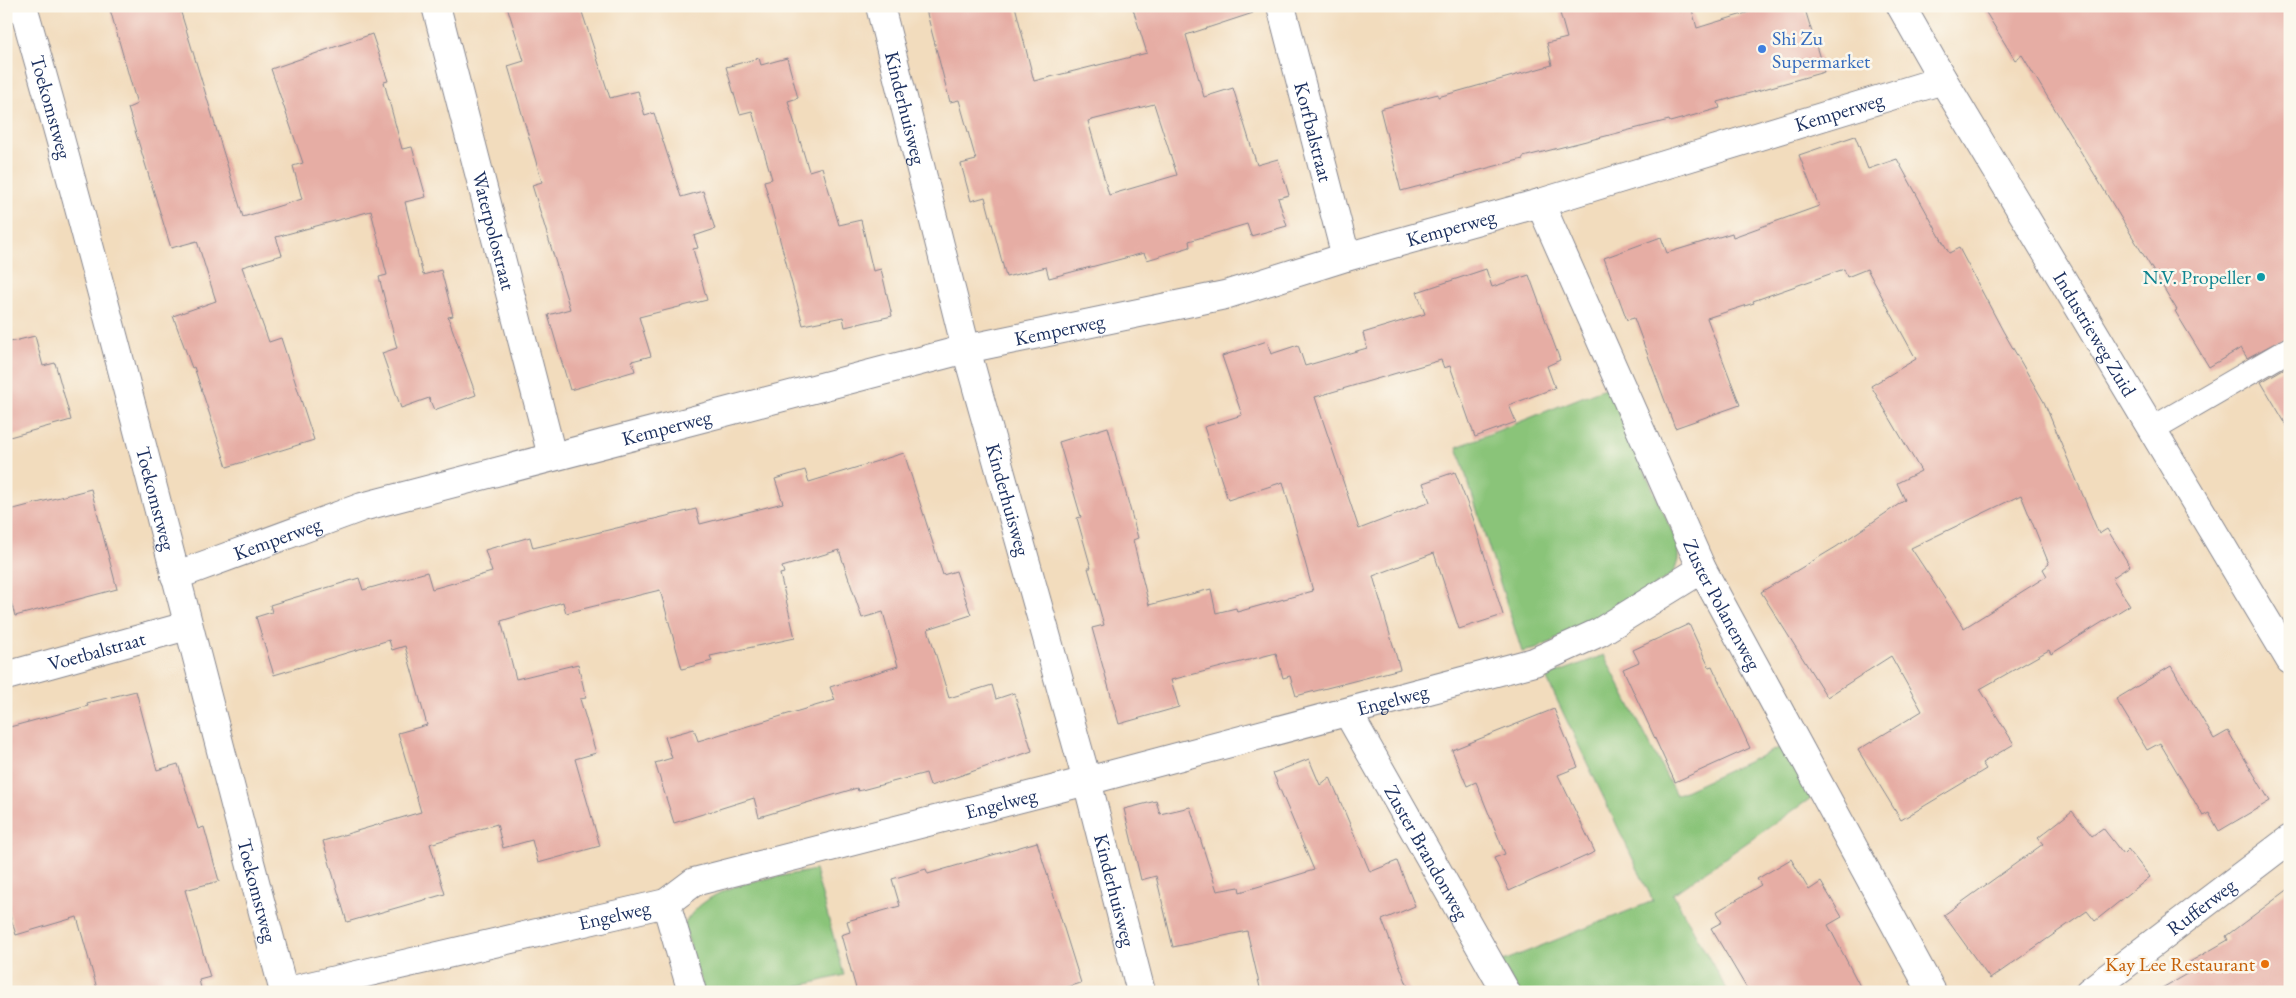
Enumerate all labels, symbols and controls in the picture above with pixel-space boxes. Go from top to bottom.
place label: Shi Zu Supermarket [1772,25,1871,74]
marker: Shi Zu Supermarket [1756,43,1768,55]
street label: Kinderhuisweg [879,49,932,167]
street label: Toekomstweg [25,52,78,162]
street label: Korfbalstraat [1288,79,1339,185]
street label: Kemperweg [1791,86,1887,138]
street label: Waterpolostraat [466,169,522,293]
street label: Kemperweg [1403,203,1499,253]
place label: N.V. Propeller [2143,264,2251,290]
street label: Industrieweg Zuid [2047,267,2143,402]
marker: N.V. Propeller [2255,271,2267,283]
street label: Kemperweg [1012,307,1107,352]
street label: Kemperweg [619,403,714,452]
street label: Kinderhuisweg [980,440,1036,559]
street label: Toekomstweg [130,444,182,553]
street label: Kemperweg [230,510,325,566]
street label: Zuster Polanenweg [1677,535,1768,675]
street label: Voetbalstraat [45,625,149,677]
street label: Engelweg [1354,678,1431,722]
street label: Zuster Brandonweg [1378,780,1475,924]
street label: Engelweg [962,781,1040,825]
street label: Kinderhuisweg [1088,831,1142,950]
street label: Toekomstweg [231,836,283,945]
street label: Rufferweg [2161,872,2241,941]
street label: Engelweg [576,894,653,936]
place label: Kay Lee Restaurant [2105,951,2256,977]
marker: Kay Lee Restaurant [2259,958,2271,970]

